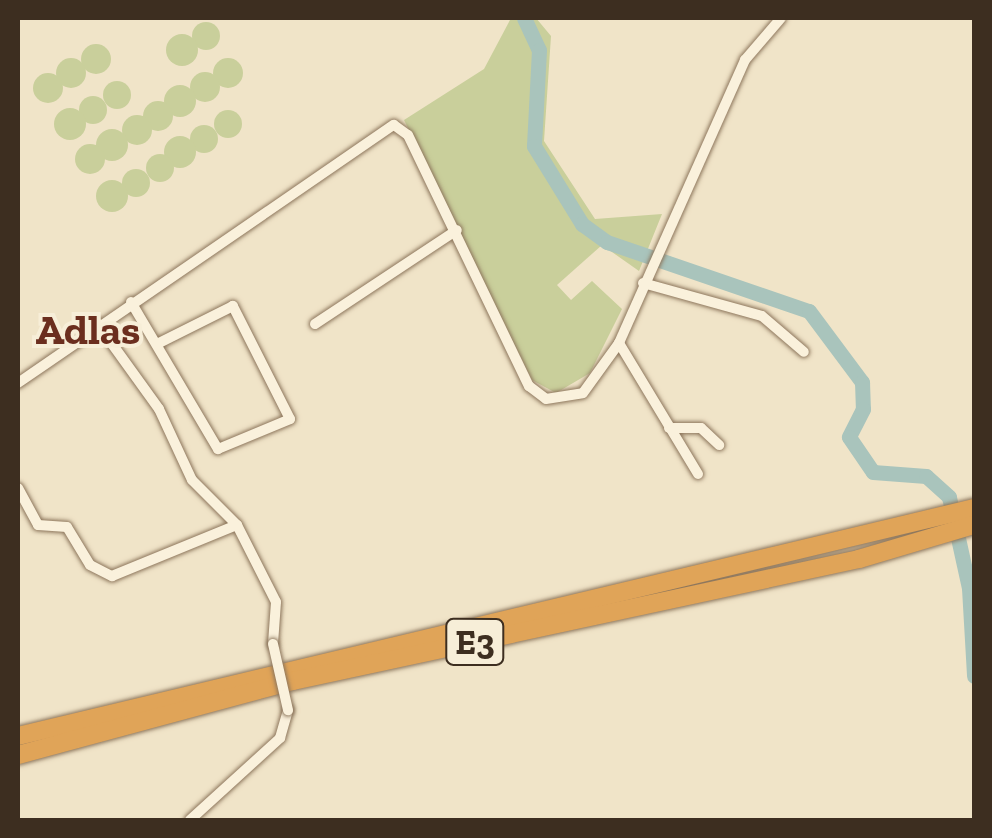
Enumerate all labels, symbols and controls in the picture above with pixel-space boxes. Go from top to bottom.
district label: Adlas [36,305,140,355]
road number: E3 [445,612,505,672]

